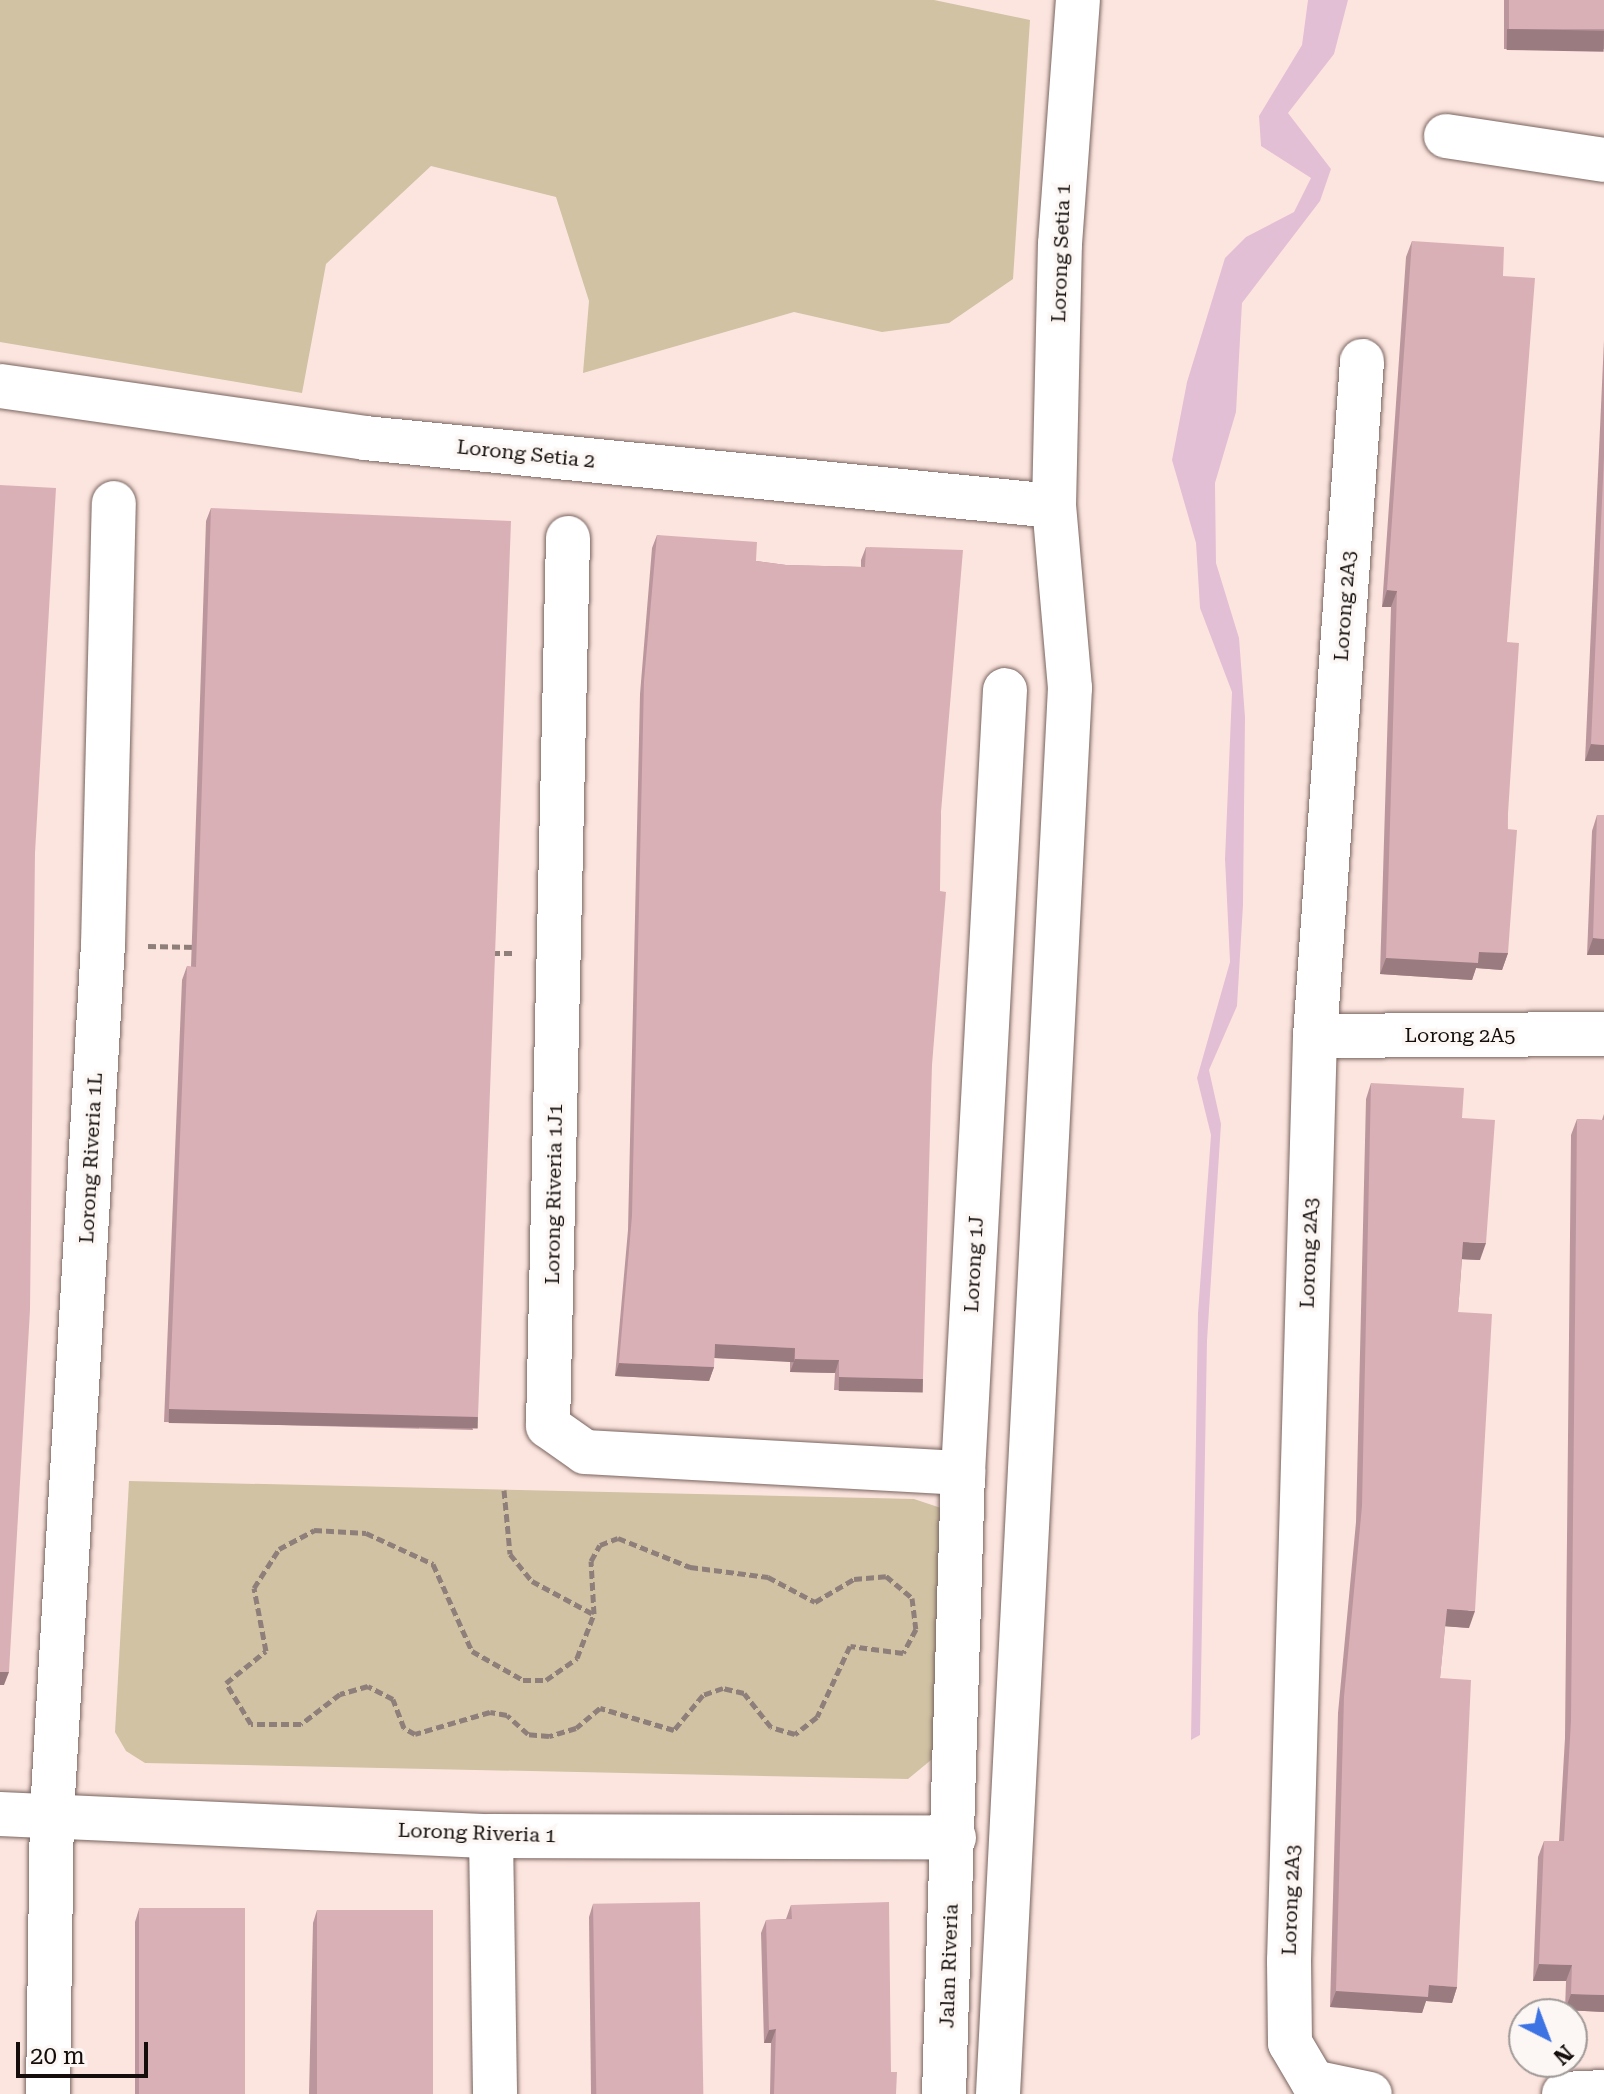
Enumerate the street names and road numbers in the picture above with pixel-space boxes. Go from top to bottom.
street label: Lorong Setia 1 [1047,183,1075,323]
street label: Lorong Setia 2 [456,435,596,473]
street label: Lorong 2A3 [1329,550,1361,662]
street label: Lorong 2A5 [1405,1023,1515,1047]
street label: Lorong Riveria 1L [75,1072,107,1244]
street label: Lorong Riveria 1J1 [540,1103,568,1285]
street label: Lorong 2A3 [1295,1197,1323,1309]
street label: Lorong 1J [959,1215,989,1313]
street label: Lorong Riveria 1 [397,1818,557,1848]
street label: Lorong 2A3 [1277,1844,1305,1956]
street label: Jalan Riveria [935,1903,963,2029]

